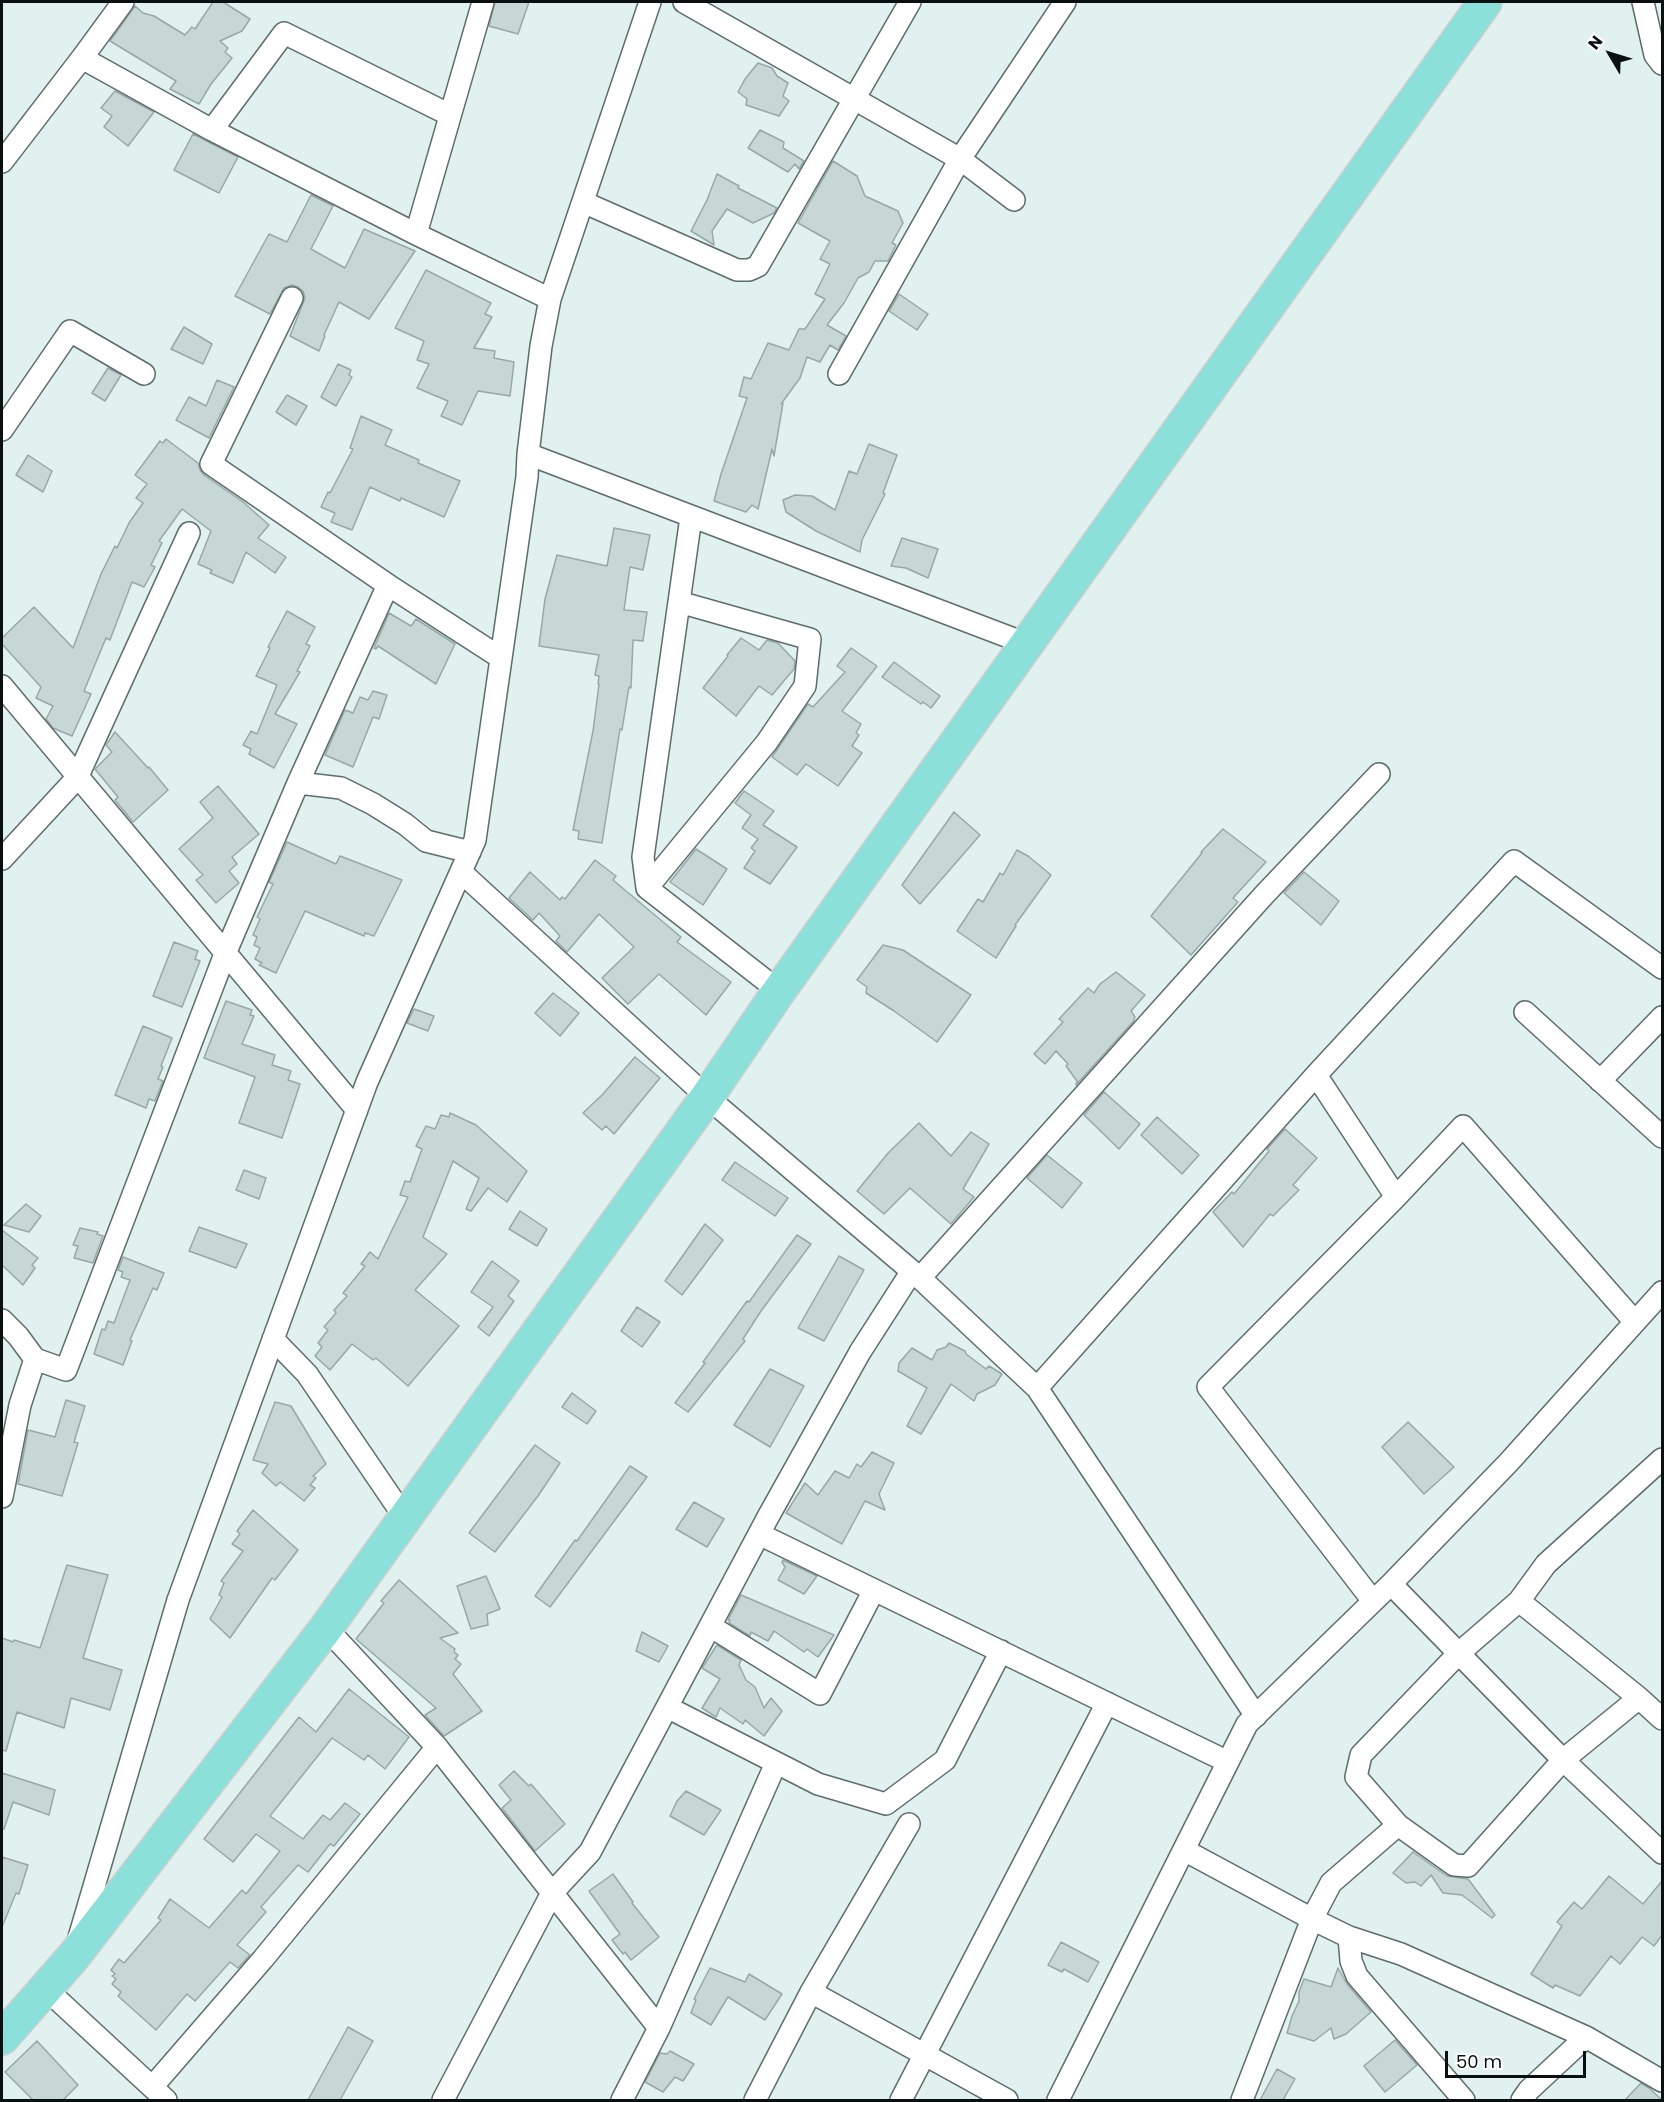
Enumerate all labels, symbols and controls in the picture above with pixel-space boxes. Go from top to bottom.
north arrow [1580,24,1640,84]
text: N [1583,31,1608,54]
scale bar [1448,2039,1589,2077]
text: 50 m [1456,2049,1502,2074]

